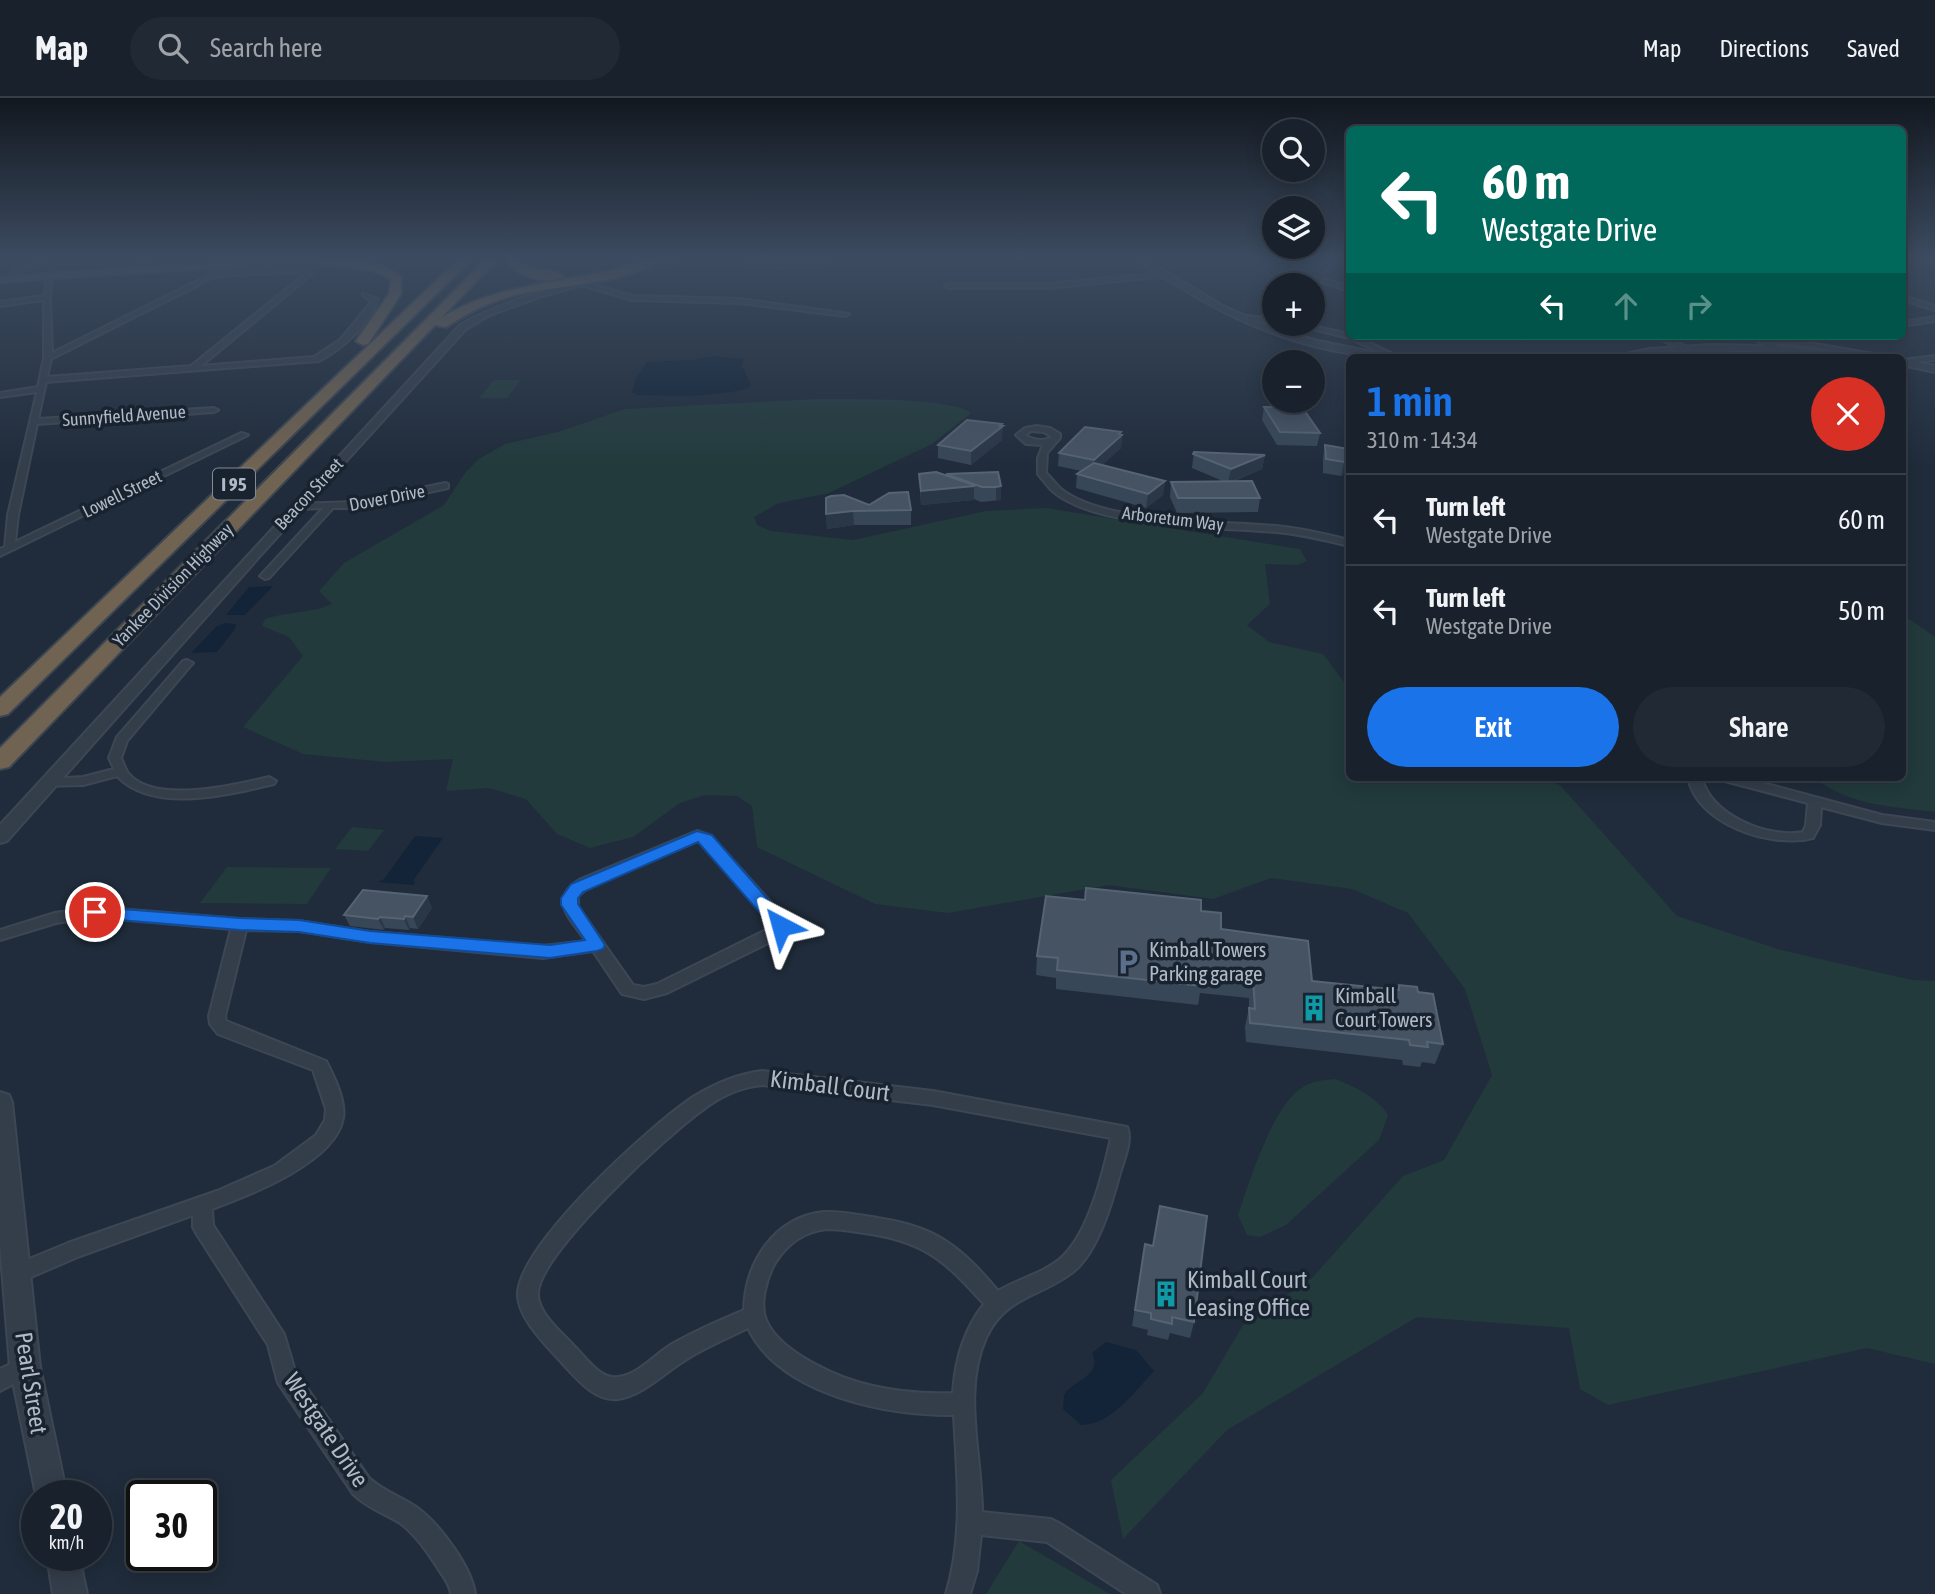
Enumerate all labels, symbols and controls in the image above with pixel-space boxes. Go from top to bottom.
search box [130,17,620,80]
text: Map [35,29,88,67]
icon: search [154,29,192,67]
text: Search here [210,33,322,63]
text: Map [1643,35,1681,62]
text: Directions [1719,35,1809,62]
text: Saved [1847,35,1900,62]
map controls [1262,119,1325,413]
button: search [1262,119,1325,182]
text: 60 m [1482,153,1570,209]
icon: left [1367,154,1458,245]
button: layers [1262,196,1325,259]
text: Westgate Drive [1482,211,1657,248]
button: + [1262,273,1325,336]
icon: left [1534,287,1572,325]
icon: ahead [1607,287,1645,325]
icon: right [1680,287,1718,325]
button: − [1262,350,1325,413]
text: 1 min [1367,377,1453,425]
button: close [1811,377,1885,451]
street label: Sunnyfield Avenue [61,401,186,430]
text: 310 m · 14:34 [1367,427,1478,453]
street label: Beacon Street [270,453,347,534]
street label: Lowell Street [79,465,165,522]
road number: I 95 [213,468,255,500]
street label: Dover Drive [347,480,426,515]
text: Turn left [1426,492,1506,522]
icon: left [1367,501,1405,539]
street label: Arboretum Way [1121,502,1225,535]
text: 60 m [1838,505,1885,535]
street label: Yankee Division Highway [108,518,237,651]
text: Westgate Drive [1426,522,1552,548]
text: Turn left [1426,583,1506,613]
icon: left [1367,592,1405,630]
text: 50 m [1838,596,1885,626]
text: Westgate Drive [1426,613,1552,639]
button: Exit [1367,687,1619,767]
button: Share [1633,687,1885,767]
pin [65,882,125,942]
position arrow [744,889,818,963]
icon: arrive [76,893,114,931]
place label: Kimball Towers Parking garage [1149,937,1266,985]
parking icon: Kimball Towers Parking garage [1113,947,1143,977]
place label: Kimball Court Towers [1335,983,1432,1031]
building icon: Kimball Court Towers [1299,993,1329,1023]
street label: Kimball Court [769,1065,892,1106]
place label: Kimball Court Leasing Office [1187,1266,1310,1321]
building icon: Kimball Court Leasing Office [1151,1279,1181,1309]
street label: Pearl Street [10,1330,53,1436]
street label: Westgate Drive [278,1368,374,1492]
speed limit sign: 30 [126,1480,217,1571]
text: 20 [50,1496,83,1536]
text: km/h [49,1532,84,1553]

